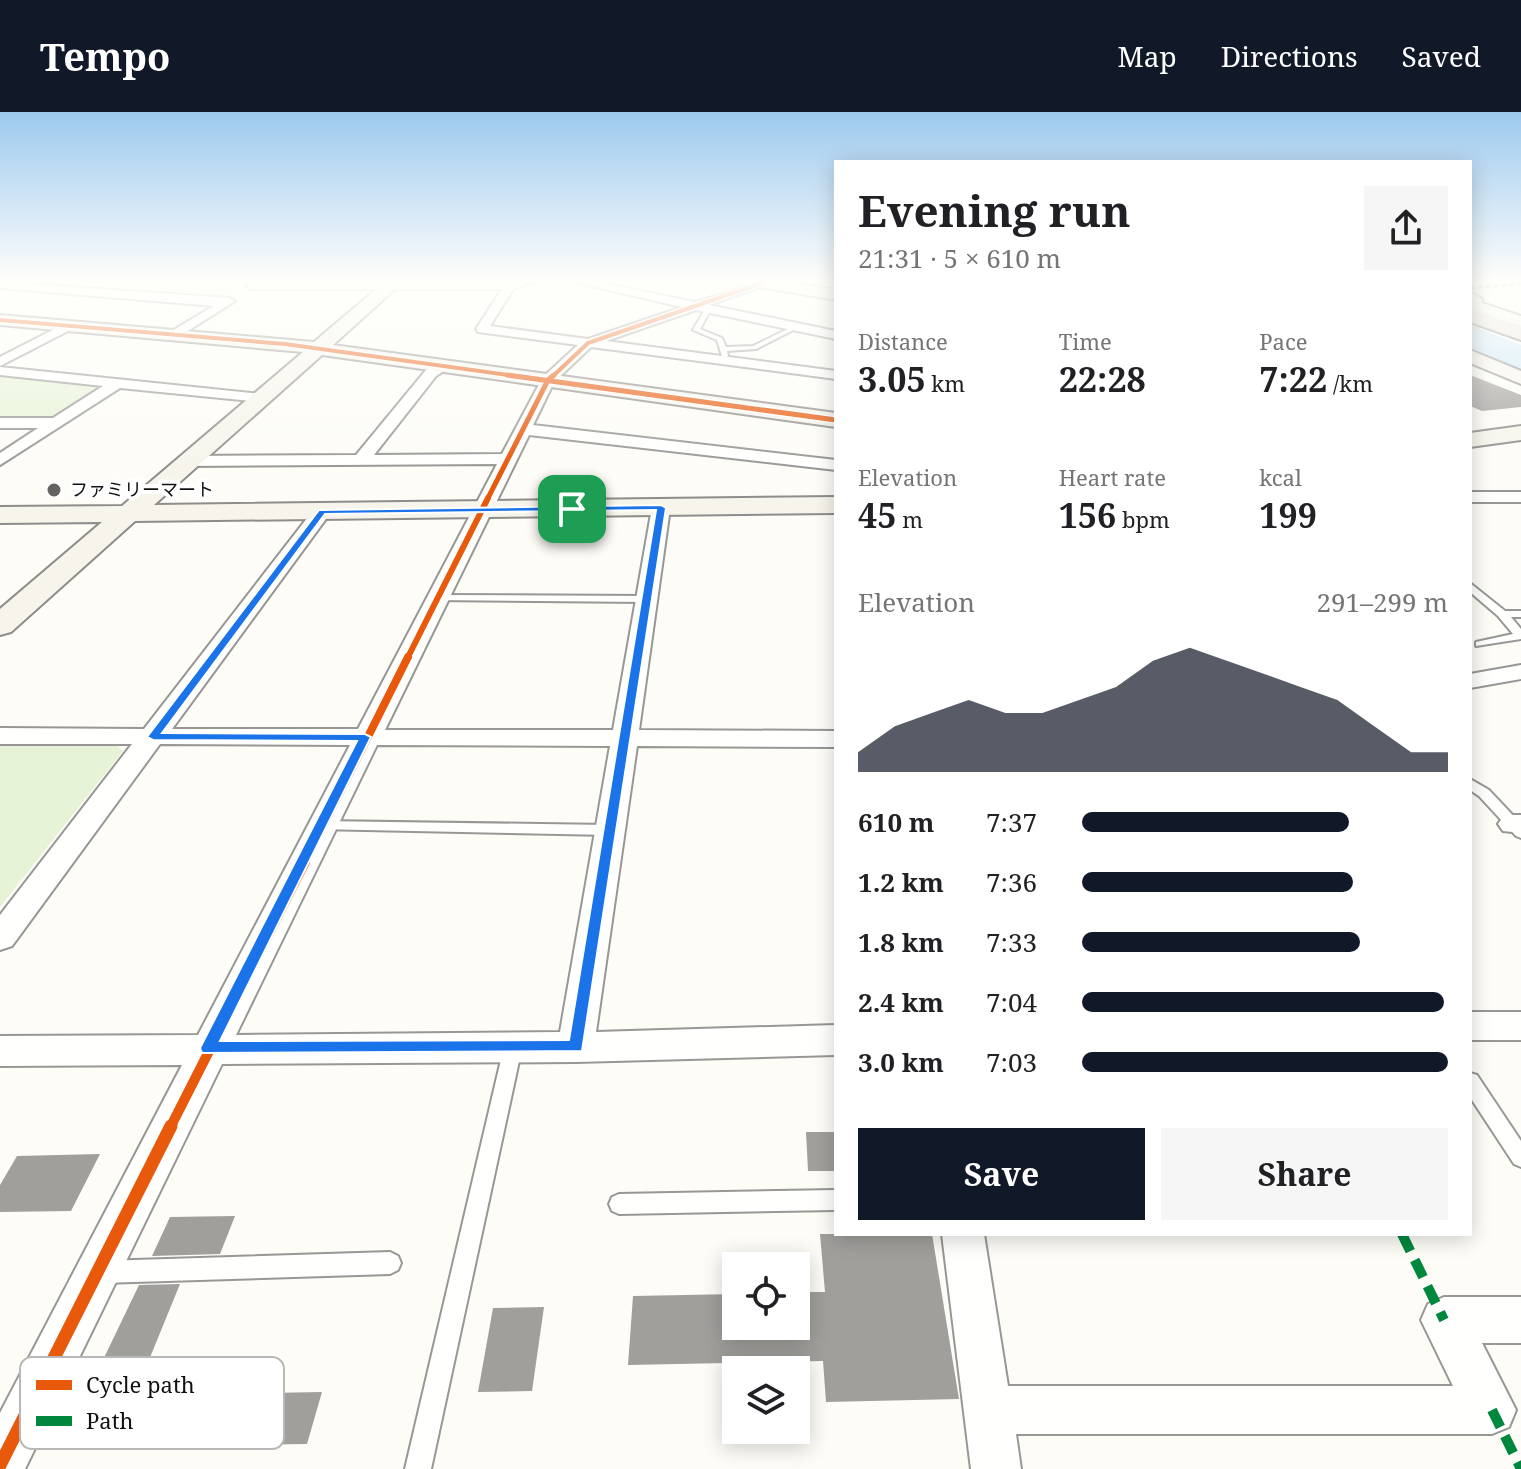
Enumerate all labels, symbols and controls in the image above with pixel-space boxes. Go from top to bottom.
text: Tempo [40,30,170,82]
text: Map [1117,37,1177,75]
text: Directions [1221,37,1358,75]
text: Saved [1402,37,1481,75]
text: Evening run [858,180,1131,240]
button: share [1364,186,1448,270]
text: 21:31 · 5 × 610 m [858,240,1061,276]
text: Distance [858,326,948,356]
text: Time [1059,326,1112,356]
text: Pace [1259,326,1308,356]
text: 3.05 [858,356,926,402]
text: 22:28 [1059,356,1146,402]
text: 7:22 [1259,356,1327,402]
text: km [926,368,965,398]
text: /km [1327,368,1373,398]
text: Elevation [858,462,957,492]
text: Heart rate [1059,462,1166,492]
text: kcal [1259,462,1302,492]
pin [538,475,606,543]
place label: ファミリーマート [70,477,214,501]
marker: ファミリーマート [45,481,63,499]
icon: arrive [550,487,594,531]
text: 45 [858,492,896,538]
text: 156 [1059,492,1116,538]
text: 199 [1259,492,1317,538]
text: m [896,504,923,534]
text: bpm [1116,504,1170,534]
text: Elevation [858,584,975,620]
text: 291–299 m [1316,584,1448,620]
text: 610 m [858,804,934,840]
text: 7:37 [986,804,1037,840]
text: 1.2 km [858,864,944,900]
text: 7:36 [986,864,1037,900]
text: 1.8 km [858,924,944,960]
text: 7:33 [986,924,1037,960]
text: 2.4 km [858,984,944,1020]
text: 7:04 [986,984,1037,1020]
text: 3.0 km [858,1044,944,1080]
text: 7:03 [986,1044,1037,1080]
button: Save [858,1128,1145,1220]
button: Share [1161,1128,1448,1220]
map controls [722,1252,810,1444]
button: locate [722,1252,810,1340]
button: layers [722,1356,810,1444]
legend [20,1357,284,1449]
text: Cycle path [86,1369,195,1399]
text: Path [86,1405,133,1435]

